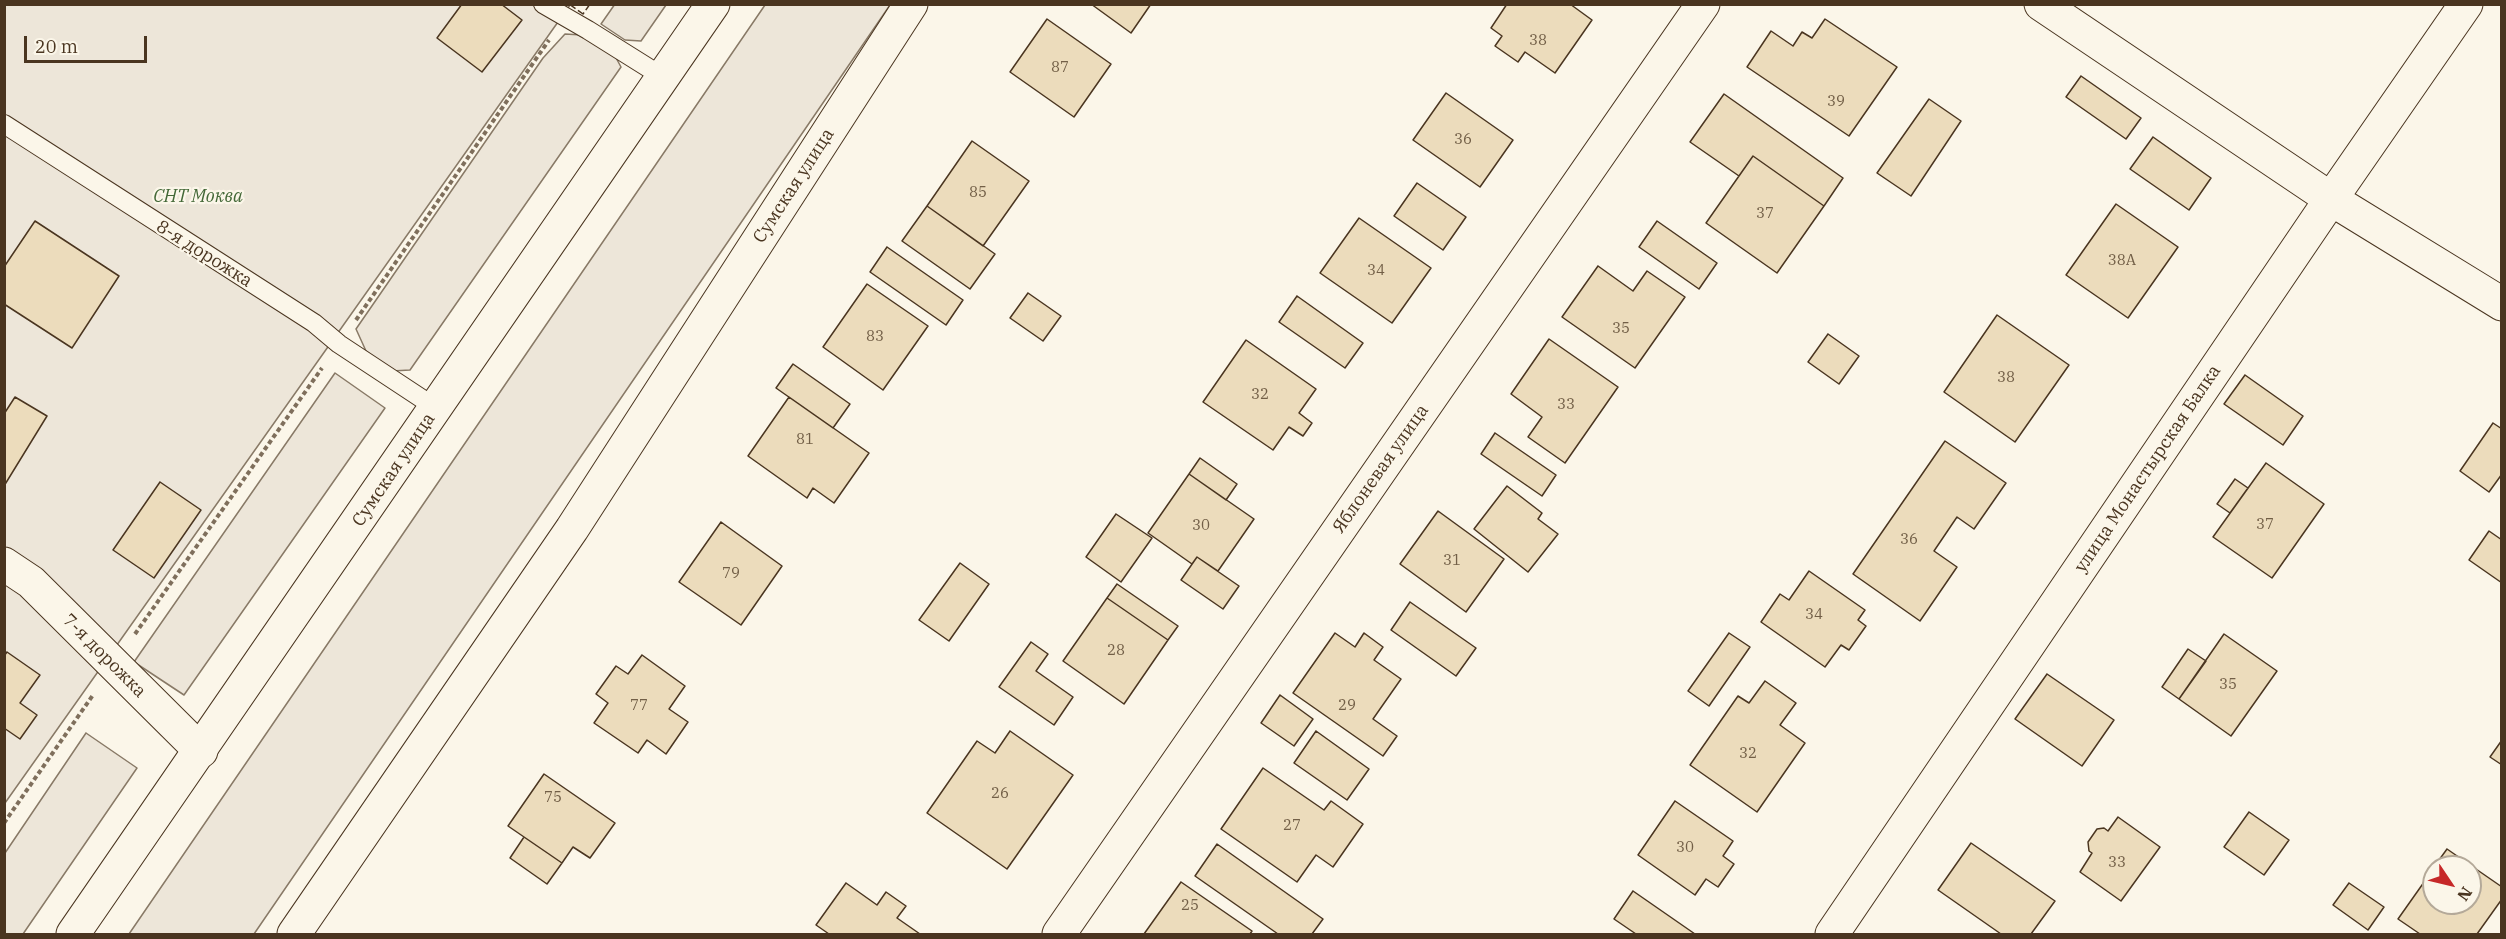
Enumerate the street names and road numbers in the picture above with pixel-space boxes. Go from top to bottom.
street label: Сумская улица [749,125,839,247]
street label: 8-я дорожка [152,216,256,292]
street label: улица Монастырская Балка [2070,361,2226,577]
street label: Яблоневая улица [1328,400,1434,538]
street label: Сумская улица [348,409,440,531]
street label: 7-я дорожка [58,610,150,702]

